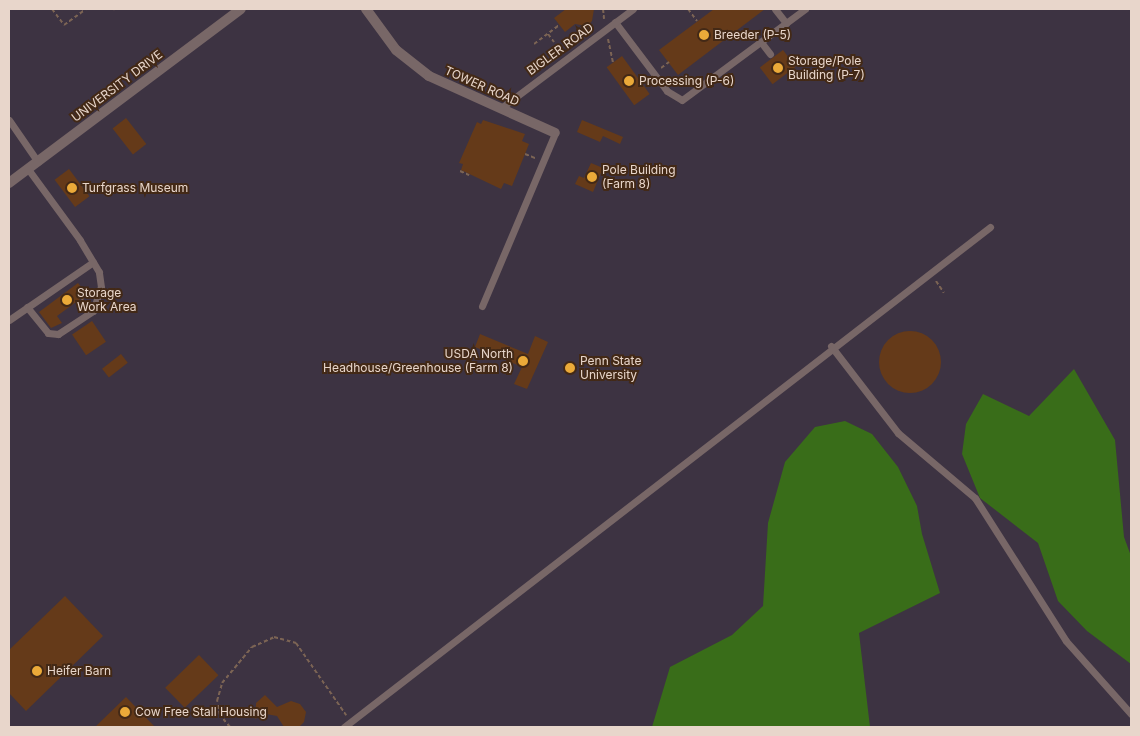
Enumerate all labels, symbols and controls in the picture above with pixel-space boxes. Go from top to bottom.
street label: BIGLER ROAD [524,20,596,78]
place label: Breeder (P-5) [714,28,791,42]
marker: Breeder (P-5) [698,29,710,41]
street label: UNIVERSITY DRIVE [69,47,165,125]
place label: Storage/Pole Building (P-7) [788,54,865,82]
marker: Storage/Pole Building (P-7) [772,62,784,74]
street label: TOWER ROAD [442,63,522,109]
place label: Processing (P-6) [639,74,734,88]
marker: Processing (P-6) [623,75,635,87]
place label: Pole Building (Farm 8) [602,163,676,191]
marker: Pole Building (Farm 8) [586,171,598,183]
place label: Turfgrass Museum [82,181,188,195]
marker: Turfgrass Museum [66,182,78,194]
place label: Storage Work Area [77,286,137,314]
marker: Storage Work Area [61,294,73,306]
place label: USDA North Headhouse/Greenhouse (Farm 8) [323,347,513,375]
place label: Penn State University [580,354,641,382]
marker: USDA North Headhouse/Greenhouse (Farm 8) [517,355,529,367]
marker: Penn State University [564,362,576,374]
place label: Heifer Barn [47,664,111,678]
marker: Heifer Barn [31,665,43,677]
place label: Cow Free Stall Housing [135,705,267,719]
marker: Cow Free Stall Housing [119,706,131,718]

